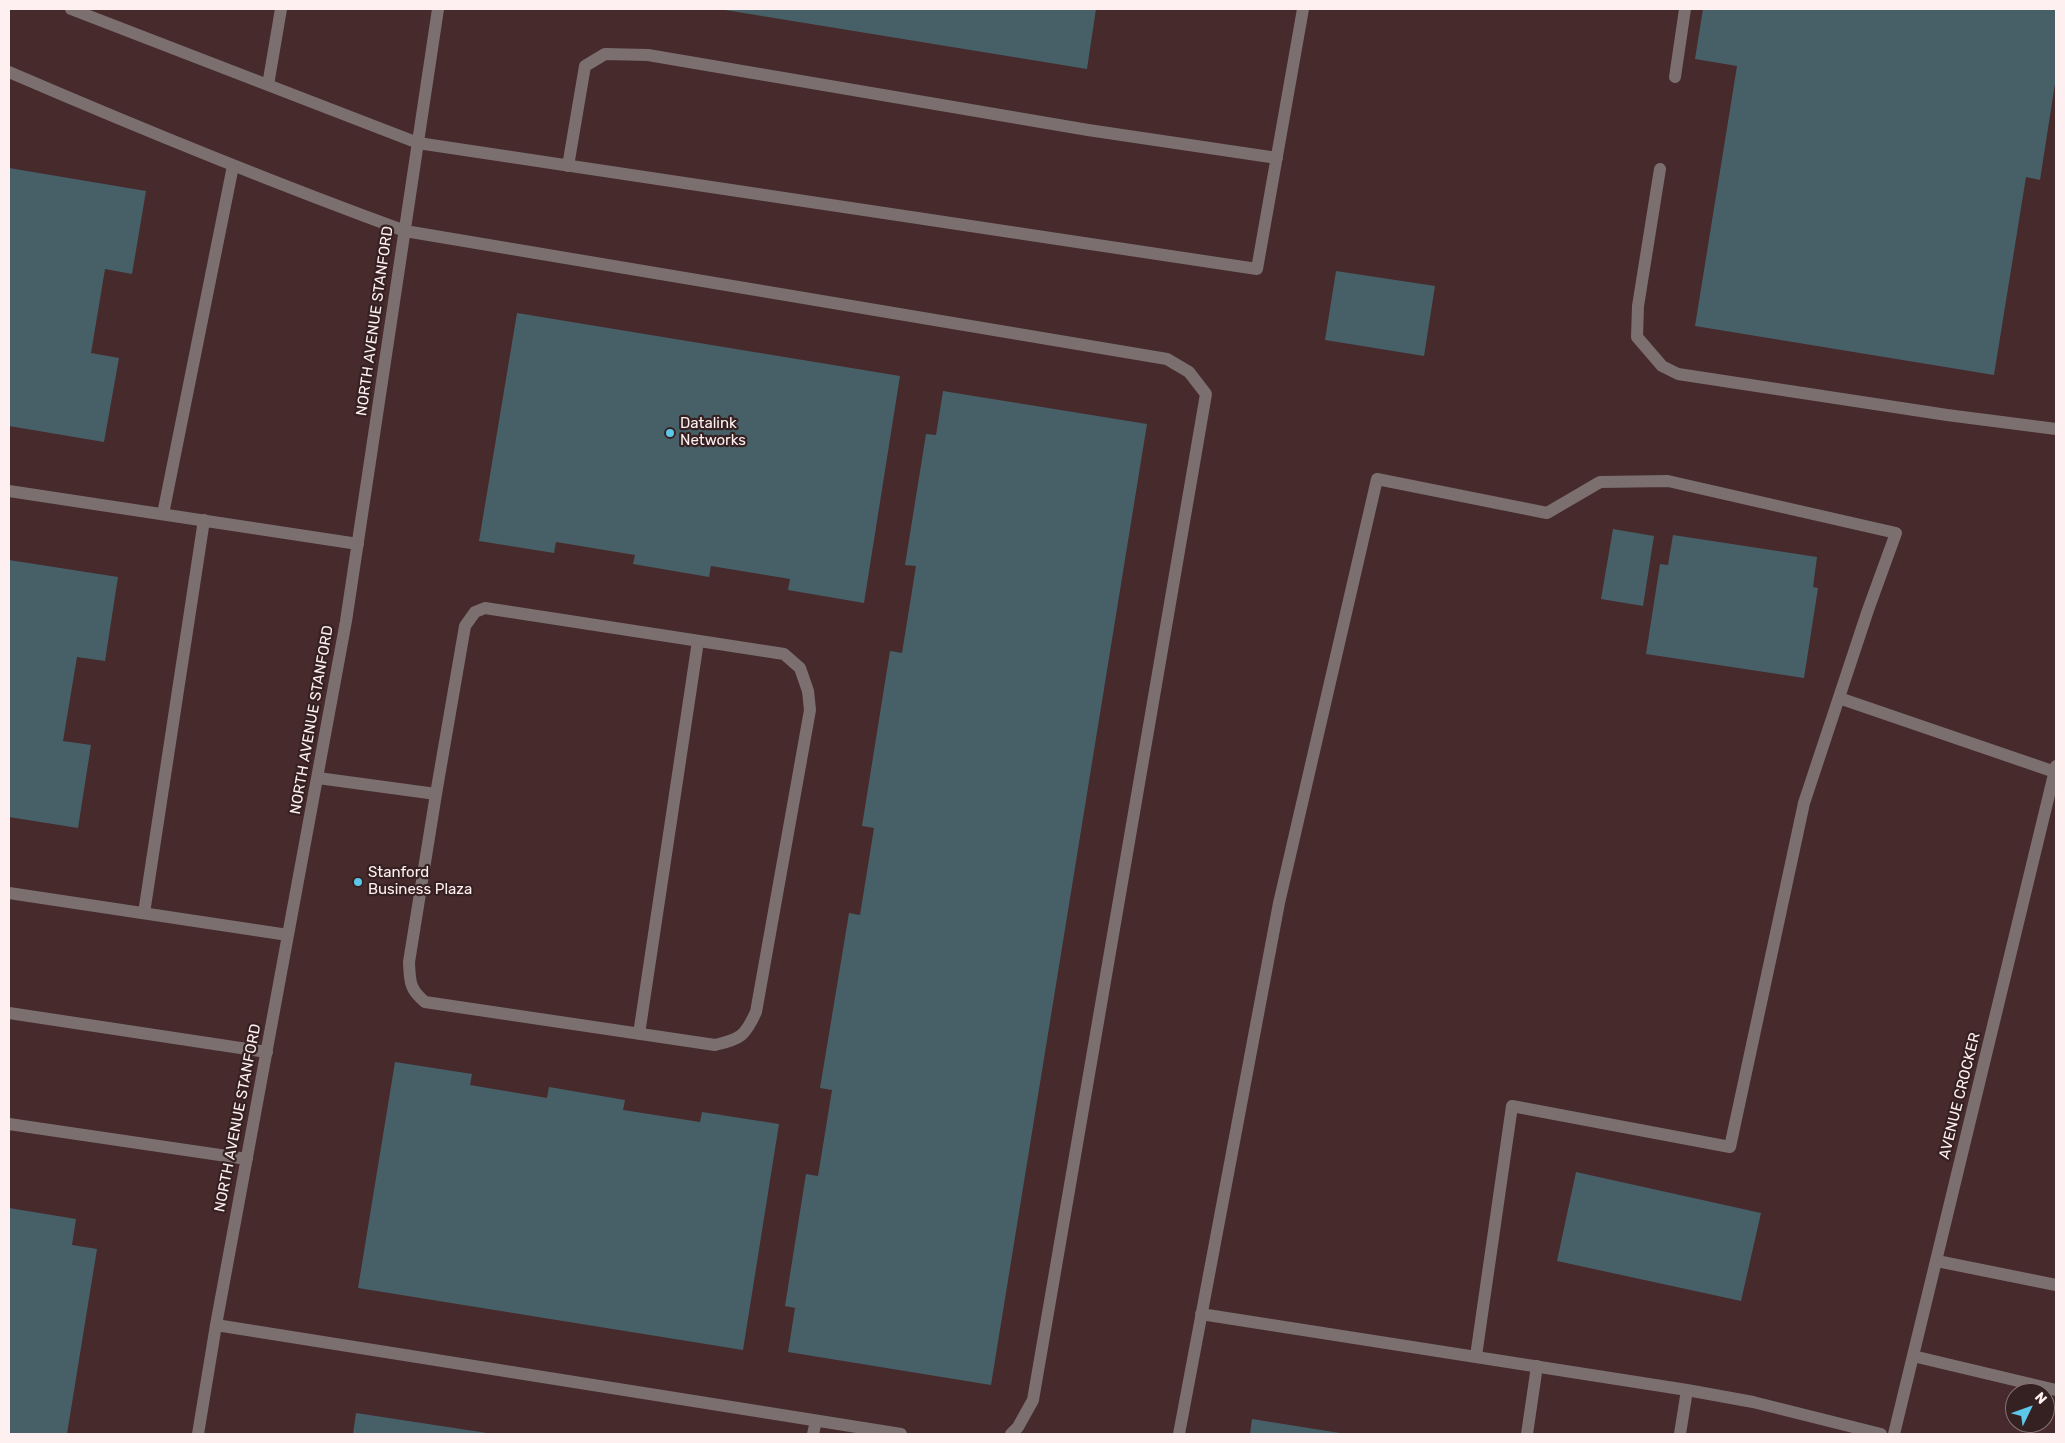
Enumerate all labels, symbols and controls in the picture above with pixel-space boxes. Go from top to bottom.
street label: NORTH AVENUE STANFORD [353,225,397,417]
place label: Datalink Networks [680,415,746,450]
marker: Datalink Networks [664,427,676,439]
street label: NORTH AVENUE STANFORD [287,624,337,816]
place label: Stanford Business Plaza [368,864,472,899]
marker: Stanford Business Plaza [352,876,364,888]
street label: NORTH AVENUE STANFORD [211,1022,265,1214]
street label: AVENUE CROCKER [1936,1031,1984,1161]
north arrow [2005,1383,2055,1433]
text: N [2031,1389,2050,1408]

